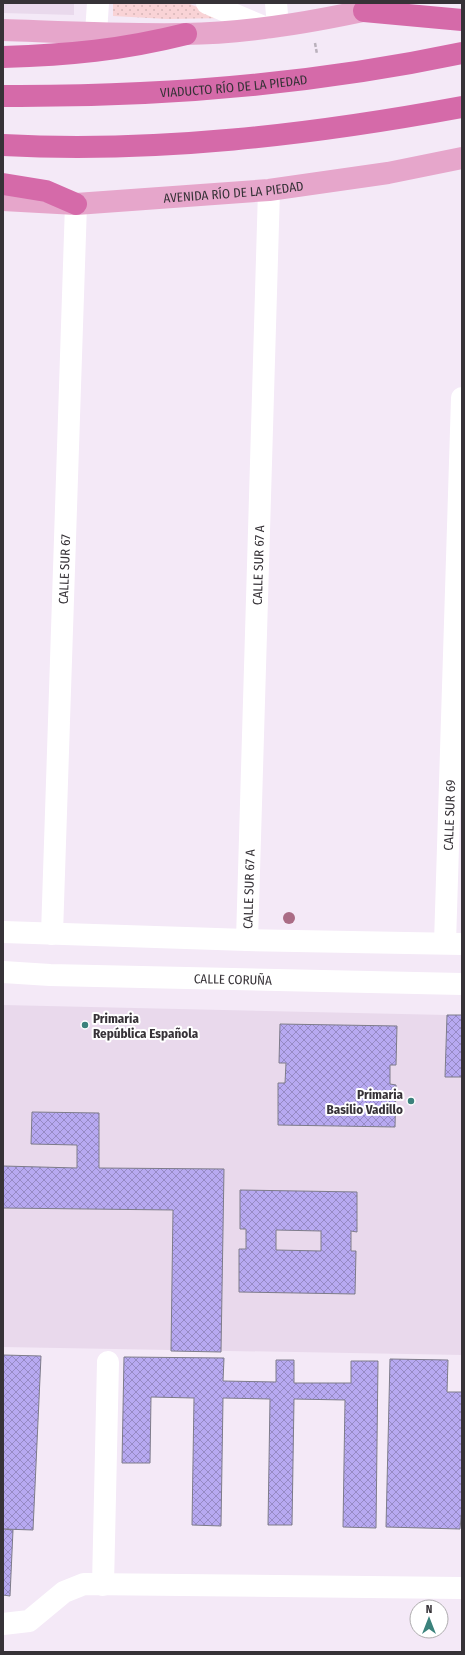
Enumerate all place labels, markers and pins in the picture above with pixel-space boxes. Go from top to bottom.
place label: Primaria República Española [93,1011,199,1041]
marker: Primaria República Española [80,1020,90,1030]
place label: Primaria Basilio Vadillo [327,1087,404,1117]
marker: Primaria Basilio Vadillo [406,1096,416,1106]

